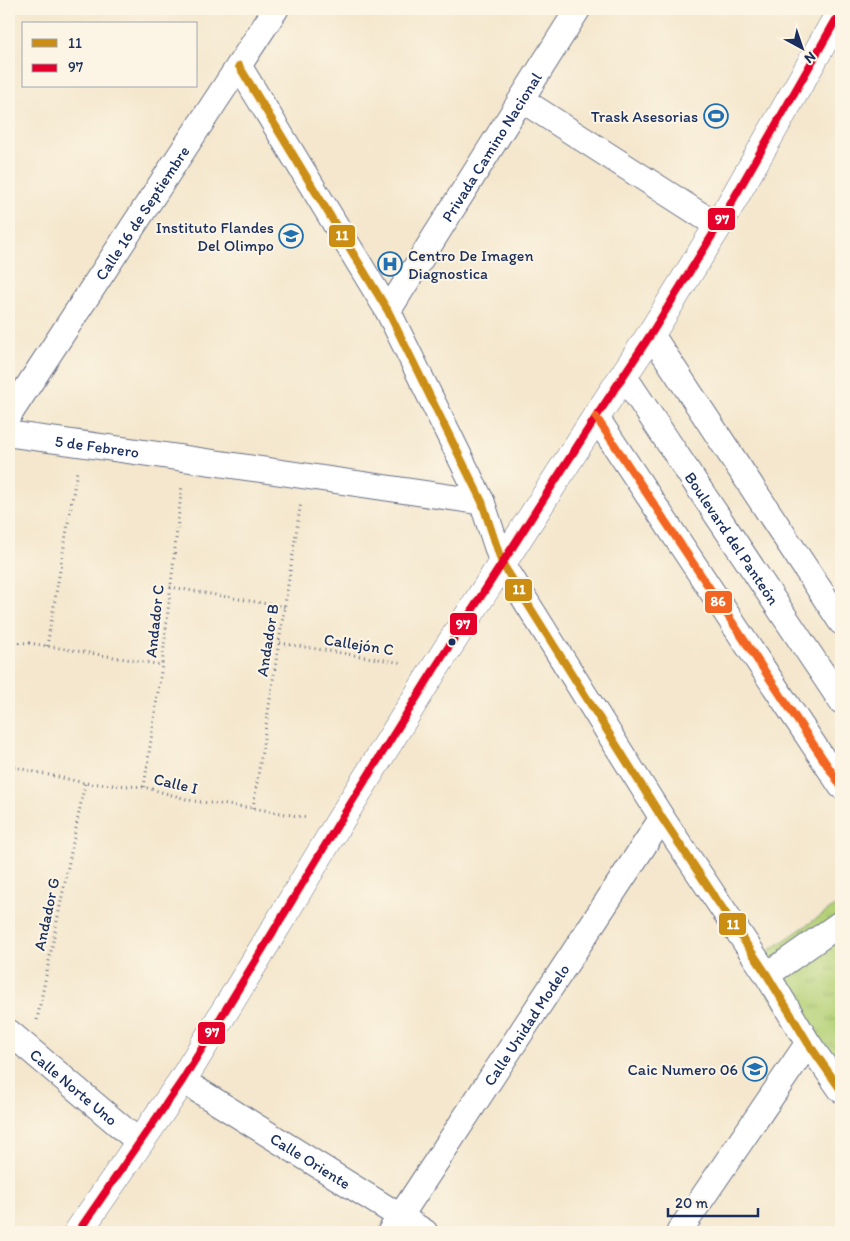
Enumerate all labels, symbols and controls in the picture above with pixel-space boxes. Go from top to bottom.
legend [22,22,198,88]
north arrow [778,22,828,72]
text: 11 [68,34,82,52]
text: N [801,48,819,67]
text: 97 [68,58,84,76]
street label: Privada Camino Nacional [438,68,546,225]
sports icon: Trask Asesorias [703,103,729,129]
place label: Trask Asesorias [591,107,698,126]
street label: Calle 16 de Septiembre [91,142,193,284]
line badge: 97 [707,207,736,231]
text: 97 [715,211,729,228]
place label: Instituto Flandes Del Olimpo [156,218,274,255]
school or university icon: Instituto Flandes Del Olimpo [278,223,304,249]
line badge: 11 [328,224,356,248]
text: 11 [336,227,349,244]
place label: Centro De Imagen Diagnostica [408,246,534,283]
hospital icon: Centro De Imagen Diagnostica [377,251,403,277]
street label: 5 de Febrero [54,431,140,462]
street label: Boulevard del Panteón [681,468,783,609]
line badge: 11 [504,578,533,602]
text: 11 [513,581,526,598]
street label: Andador C [141,584,168,658]
line badge: 86 [704,590,733,614]
text: 86 [710,593,726,610]
street label: Andador B [252,602,283,678]
line badge: 97 [449,612,478,636]
text: 97 [456,616,470,633]
street label: Callejón C [323,630,395,659]
unlabelled marker [447,637,457,647]
street label: Calle I [152,769,200,798]
street label: Andador G [30,876,63,952]
line badge: 11 [718,912,747,936]
text: 11 [727,916,740,933]
street label: Calle Unidad Modelo [480,960,574,1090]
line badge: 97 [197,1021,226,1045]
text: 97 [205,1024,219,1041]
street label: Calle Norte Uno [26,1045,121,1130]
school or university icon: Caic Numero 06 [742,1056,768,1082]
place label: Caic Numero 06 [628,1060,738,1079]
street label: Calle Oriente [267,1129,354,1193]
scale bar [668,1186,758,1218]
text: 20 m [675,1194,709,1212]

